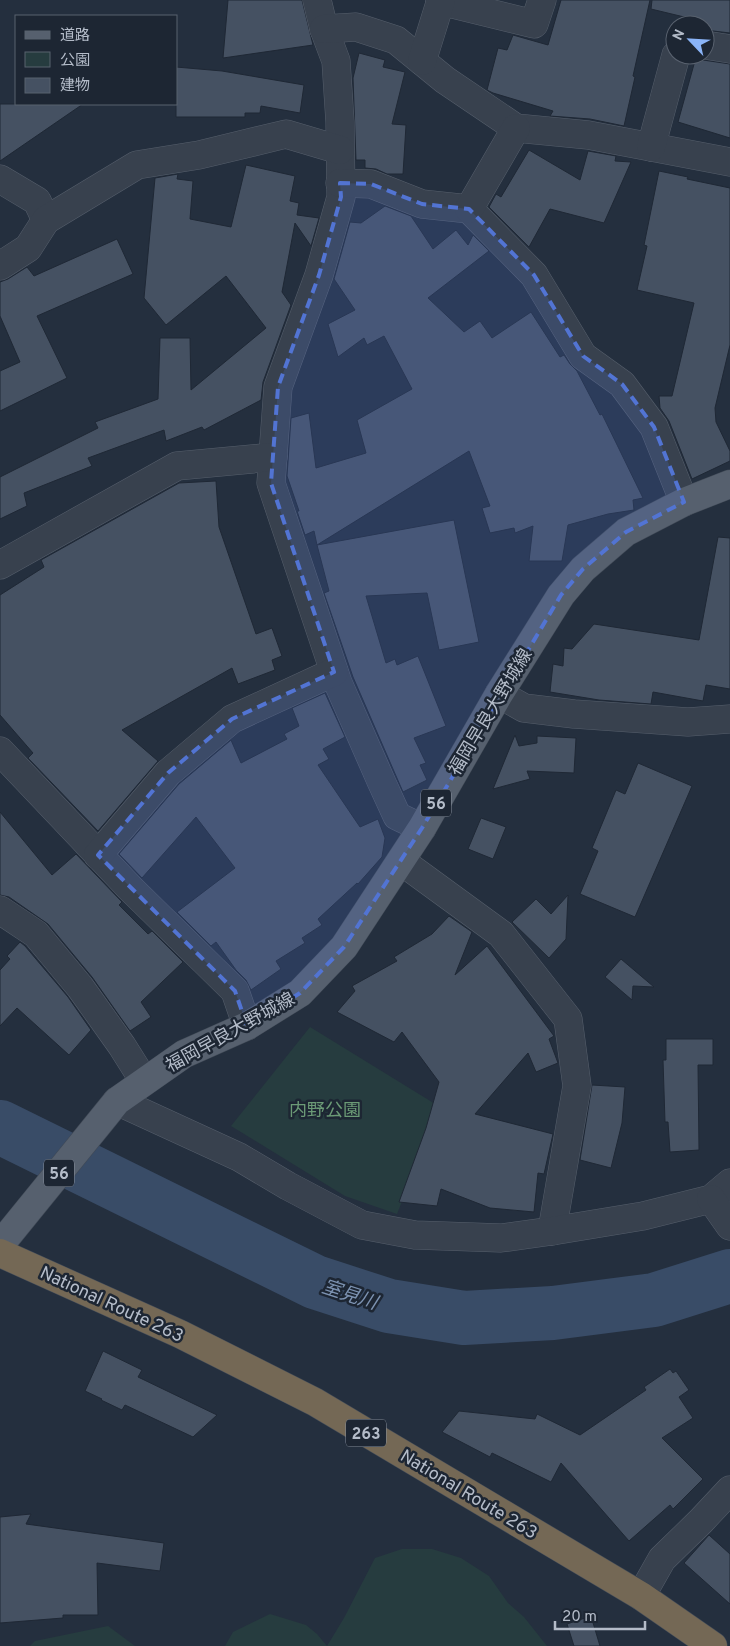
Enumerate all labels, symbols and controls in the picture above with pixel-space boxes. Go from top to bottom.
legend [15,15,178,105]
north arrow [665,15,715,65]
text: 道路 [60,27,90,46]
text: N [670,27,689,43]
text: 公園 [60,52,90,71]
text: 建物 [60,77,90,96]
street label: 福岡早良大野城線 [444,645,538,780]
road number: 56 [421,790,451,816]
street label: 福岡早良大野城線 [162,988,299,1078]
park label: 内野公園 [289,1100,361,1123]
road number: 56 [44,1160,74,1186]
street label: National Route 263 [36,1262,187,1349]
water label: 室見川 [319,1276,382,1317]
road number: 263 [346,1420,386,1446]
street label: National Route 263 [396,1445,541,1545]
scale bar [555,1598,645,1630]
text: 20 m [562,1608,597,1627]

